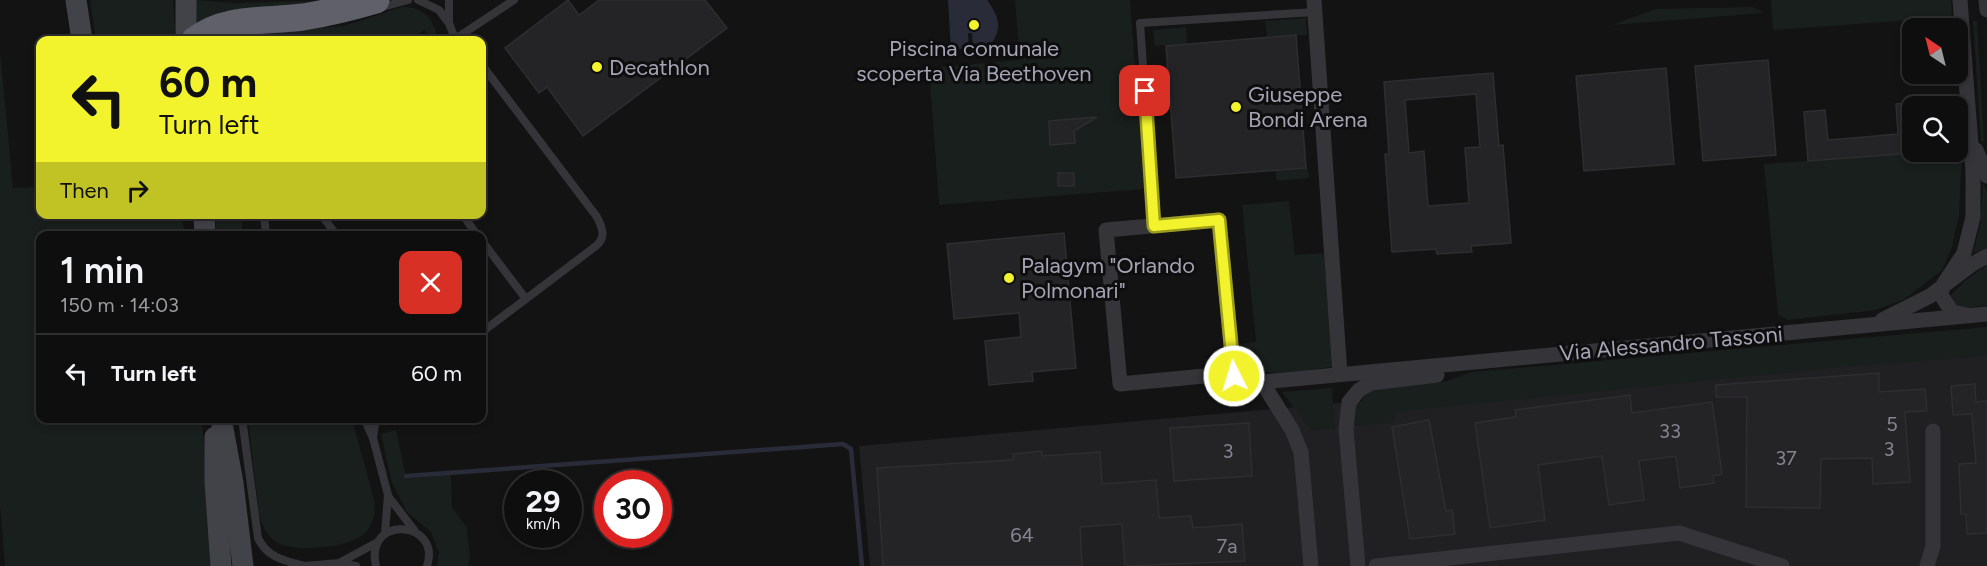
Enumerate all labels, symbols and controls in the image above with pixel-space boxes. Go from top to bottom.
marker: Piscina comunale scoperta Via Beethoven [967,18,981,32]
north arrow [1902,18,1968,84]
map controls [1902,18,1968,162]
place label: Piscina comunale scoperta Via Beethoven [856,35,1092,87]
place label: Decathlon [609,54,710,81]
text: 60 m [159,57,257,108]
icon: left [60,60,138,138]
marker: Decathlon [590,60,604,74]
pin [1119,65,1170,116]
icon: arrive [1128,74,1161,107]
place label: Giuseppe Bondi Arena [1248,81,1368,133]
button: search [1902,96,1968,162]
marker: Giuseppe Bondi Arena [1229,100,1243,114]
text: Turn left [159,108,259,141]
icon: right [121,174,154,207]
text: Then [60,177,109,204]
text: 1 min [60,249,144,292]
button: close [399,251,462,314]
place label: Palagym "Orlando Polmonari" [1021,252,1195,304]
marker: Palagym "Orlando Polmonari" [1002,271,1016,285]
text: 150 m · 14:03 [60,293,179,317]
street label: Via Alessandro Tassoni [1558,320,1784,367]
position arrow [1202,344,1266,408]
icon: left [60,357,93,390]
text: Turn left [111,360,197,387]
text: 60 m [411,360,462,387]
house number: 5 [1886,412,1898,436]
house number: 33 [1659,419,1681,443]
house number: 3 [1884,437,1894,461]
house number: 3 [1223,439,1233,463]
house number: 37 [1775,446,1797,470]
speed limit sign: 30 [594,470,672,548]
text: 29 [526,483,560,520]
text: km/h [526,515,560,533]
house number: 64 [1010,523,1034,547]
house number: 7a [1217,534,1237,558]

